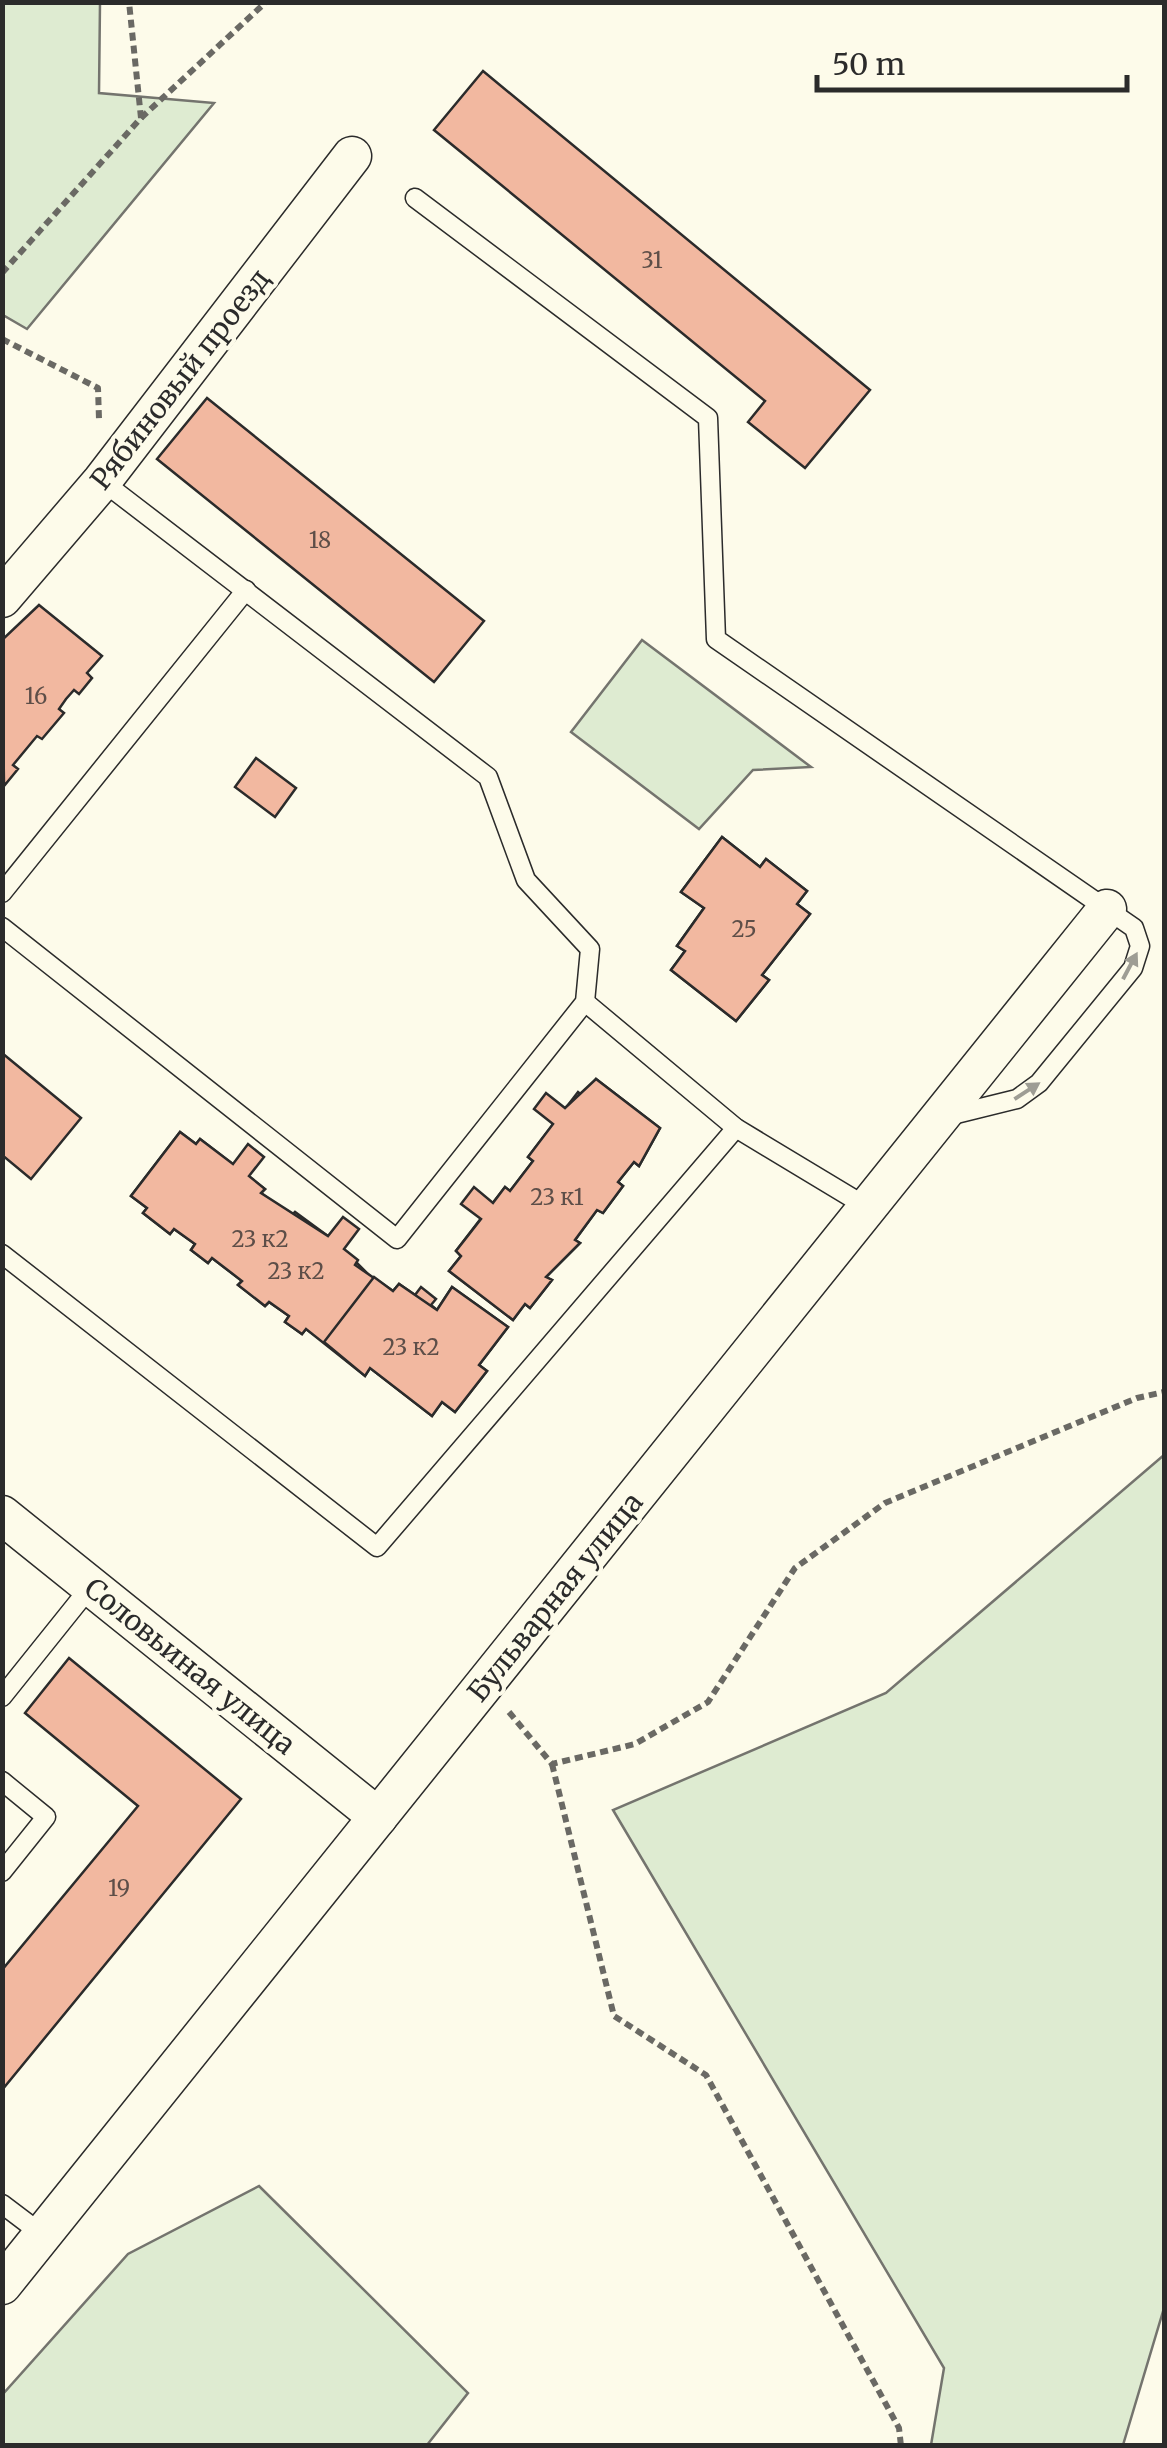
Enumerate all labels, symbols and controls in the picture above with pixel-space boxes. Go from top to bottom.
scale bar [817,30,1127,92]
text: 50 m [832,45,905,83]
house number: 31 [641,246,663,274]
street label: Рябиновый проезд [82,261,278,497]
house number: 18 [309,526,331,554]
house number: 16 [25,682,47,710]
house number: 25 [731,915,757,943]
one-way arrow [1121,952,1138,980]
one-way arrow [1013,1082,1040,1100]
house number: 23 к1 [530,1183,584,1211]
house number: 23 к2 [231,1225,289,1253]
house number: 23 к2 [267,1257,325,1285]
house number: 23 к2 [382,1333,440,1361]
street label: Бульварная улица [460,1485,650,1709]
street label: Соловьиная улица [77,1570,303,1762]
house number: 19 [108,1874,130,1902]

